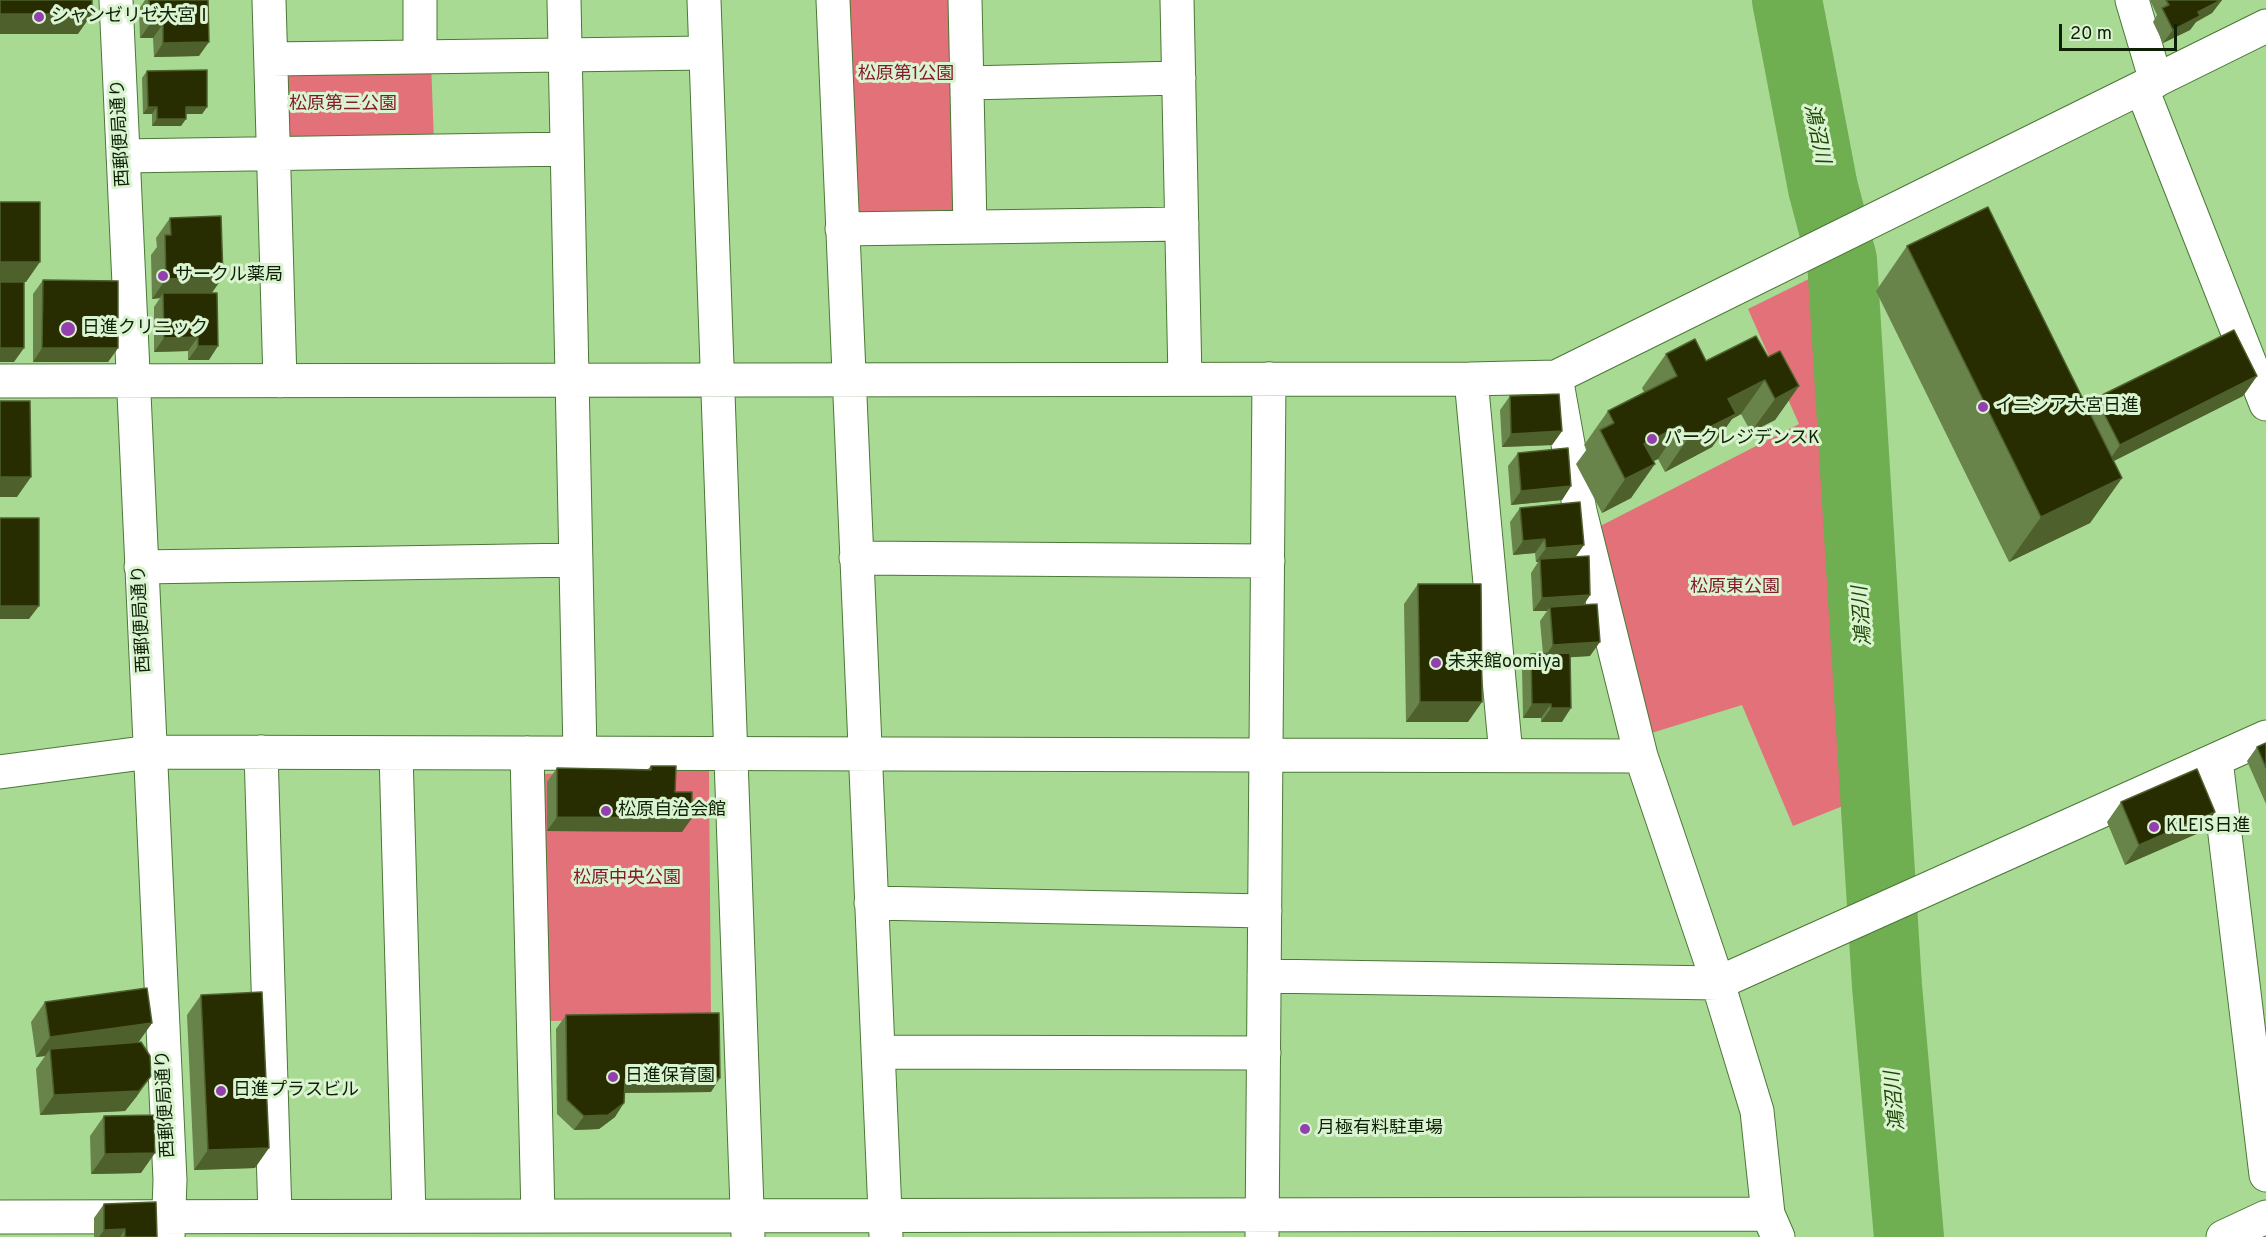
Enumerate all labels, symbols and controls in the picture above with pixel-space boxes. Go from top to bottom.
place label: シャンゼリゼ大宮Ⅰ [51,6,213,28]
marker: シャンゼリゼ大宮Ⅰ [32,10,46,24]
scale bar [2062,12,2180,50]
text: 20 m [2070,23,2112,46]
park label: 松原第1公園 [858,64,954,86]
street label: 西郵便局通り [108,79,136,187]
park label: 松原第三公園 [289,94,397,116]
water label: 鴻沼川 [1797,102,1833,166]
place label: サークル薬局 [175,265,283,287]
marker: サークル薬局 [156,269,170,283]
place label: 日進クリニック [82,318,208,340]
marker: 日進クリニック [59,320,77,338]
place label: イニシア大宮日進 [1995,396,2139,418]
marker: イニシア大宮日進 [1976,400,1990,414]
place label: パークレジデンスK [1664,428,1820,450]
marker: パークレジデンスK [1645,432,1659,446]
street label: 西郵便局通り [129,565,157,673]
park label: 松原東公園 [1690,577,1780,599]
water label: 鴻沼川 [1850,585,1878,647]
place label: 未来館oomiya [1448,652,1561,674]
marker: 未来館oomiya [1429,656,1443,670]
place label: 松原自治会館 [618,800,726,822]
marker: 松原自治会館 [599,804,613,818]
place label: KLEIS日進 [2166,816,2250,838]
marker: KLEIS日進 [2147,820,2161,834]
park label: 松原中央公園 [573,868,681,890]
street label: 西郵便局通り [153,1050,181,1158]
place label: 日進保育園 [625,1066,715,1088]
marker: 日進保育園 [606,1070,620,1084]
water label: 鴻沼川 [1882,1070,1912,1132]
place label: 日進プラスビル [233,1080,359,1102]
marker: 日進プラスビル [214,1084,228,1098]
place label: 月極有料駐車場 [1317,1118,1443,1140]
marker: 月極有料駐車場 [1298,1122,1312,1136]

